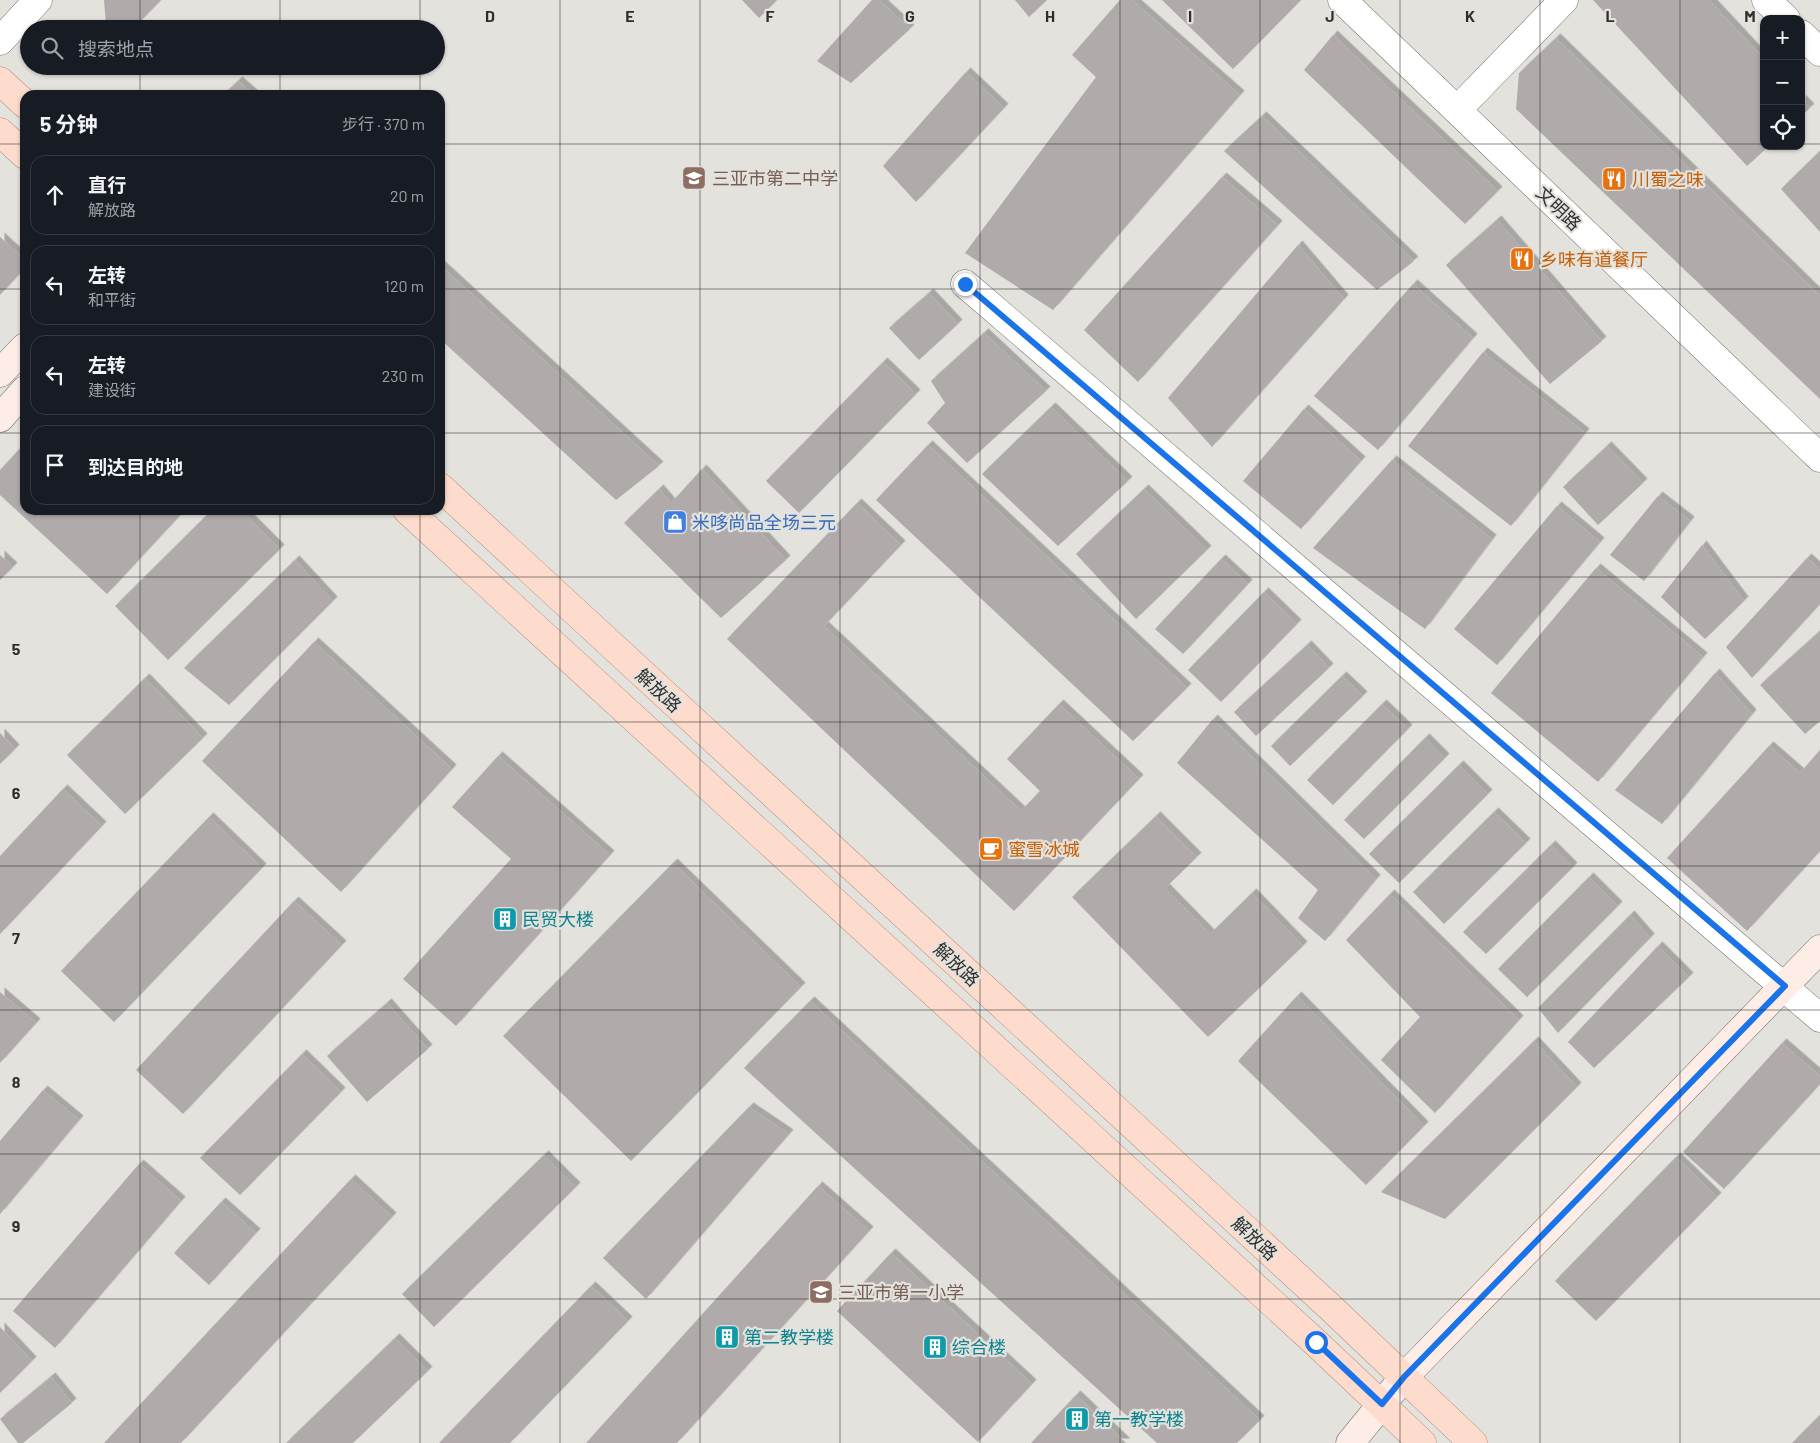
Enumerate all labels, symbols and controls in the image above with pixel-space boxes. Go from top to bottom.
text: D [485,6,495,25]
text: E [625,6,635,25]
text: F [766,6,775,25]
text: G [905,6,915,25]
text: H [1045,6,1055,25]
text: I [1188,6,1192,25]
text: J [1325,6,1335,25]
text: K [1465,6,1475,25]
text: L [1605,6,1615,25]
text: M [1744,6,1756,25]
map controls [1760,15,1805,150]
button: + [1760,15,1805,60]
search box [20,20,445,75]
icon: search [38,34,66,62]
text: 搜索地点 [78,37,154,60]
button: − [1760,60,1805,105]
button: locate [1760,105,1805,150]
text: 5 分钟 [40,111,98,136]
text: 步行 · 370 m [342,114,425,133]
school or university icon: 三亚市第二中学 [681,165,707,191]
restaurant icon: 川蜀之味 [1601,166,1627,192]
place label: 三亚市第二中学 [712,167,838,189]
place label: 川蜀之味 [1632,168,1704,190]
text: 直行 [88,173,126,196]
icon: ahead [41,181,69,209]
street label: 文明路 [1532,181,1586,235]
text: 20 m [390,186,424,205]
text: 解放路 [88,200,136,219]
restaurant icon: 乡味有道餐厅 [1509,246,1535,272]
place label: 乡味有道餐厅 [1540,248,1648,270]
text: 左转 [88,263,126,286]
icon: left [41,271,69,299]
route end [954,273,977,296]
text: 120 m [384,276,424,295]
text: 和平街 [88,290,136,309]
text: 左转 [88,353,126,376]
icon: left [41,361,69,389]
text: 230 m [382,366,424,385]
text: 建设街 [88,380,136,399]
icon: arrive [41,451,69,479]
text: 到达目的地 [88,455,183,478]
shop icon: 米哆尚品全场三元 [662,509,688,535]
place label: 米哆尚品全场三元 [692,511,836,533]
text: 5 [12,639,21,658]
street label: 解放路 [632,664,686,716]
text: 6 [12,783,21,802]
cafe icon: 蜜雪冰城 [978,836,1004,862]
place label: 蜜雪冰城 [1008,838,1080,860]
building icon: 民贸大楼 [492,906,518,932]
place label: 民贸大楼 [522,908,594,930]
text: 7 [12,928,20,947]
street label: 解放路 [930,938,984,990]
text: 8 [12,1072,21,1091]
street label: 解放路 [1228,1212,1282,1264]
text: 9 [12,1216,20,1235]
school or university icon: 三亚市第一小学 [808,1279,834,1305]
place label: 三亚市第一小学 [838,1281,964,1303]
building icon: 第二教学楼 [714,1324,740,1350]
place label: 第二教学楼 [744,1326,834,1348]
route start [1305,1331,1328,1354]
building icon: 综合楼 [922,1334,948,1360]
place label: 综合楼 [952,1336,1006,1358]
building icon: 第一教学楼 [1064,1406,1090,1432]
place label: 第一教学楼 [1094,1408,1184,1430]

